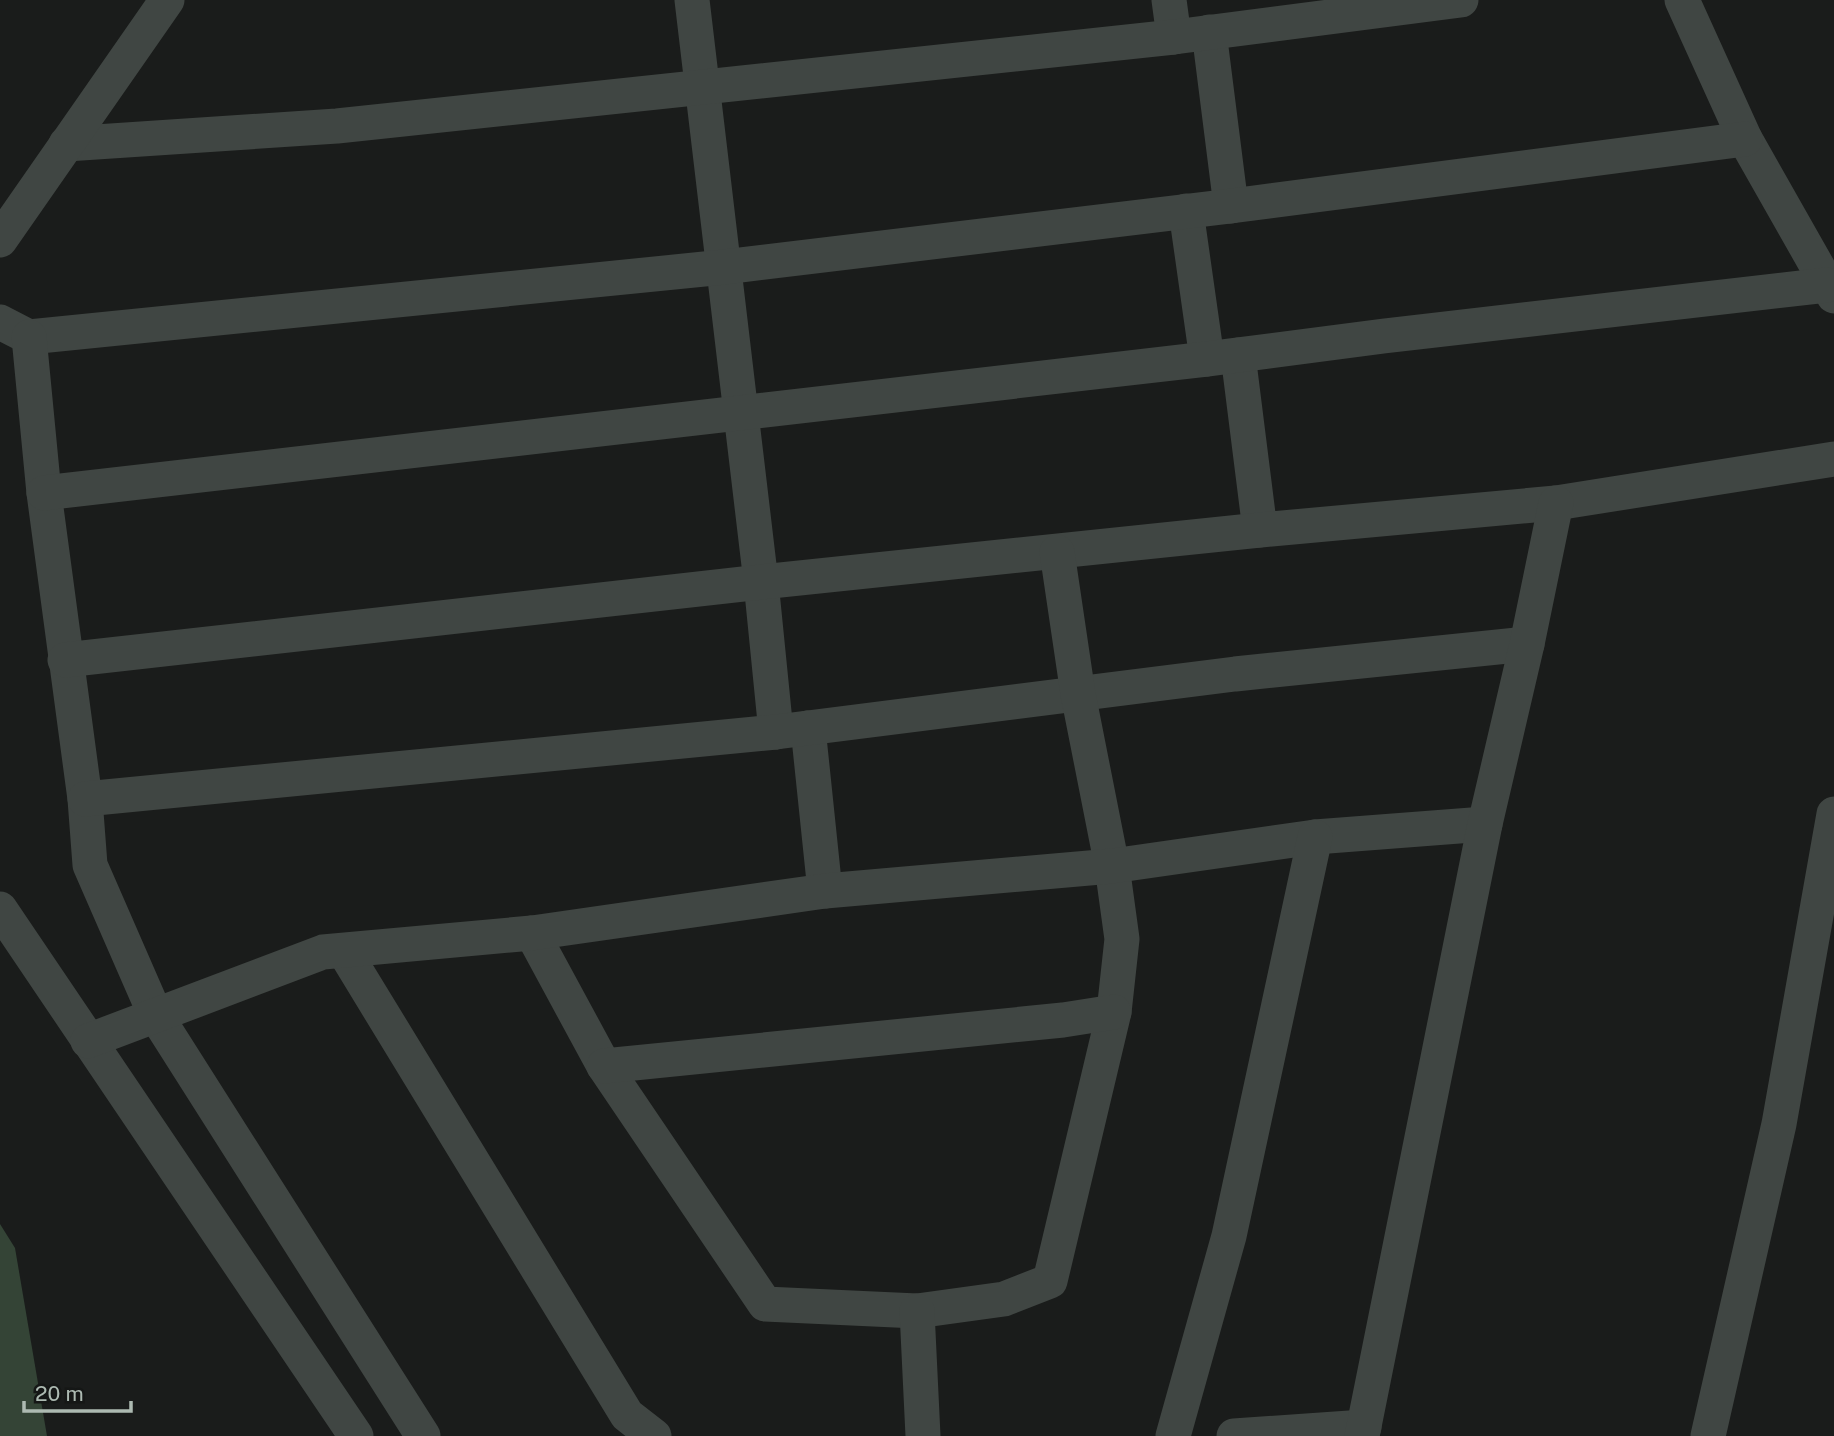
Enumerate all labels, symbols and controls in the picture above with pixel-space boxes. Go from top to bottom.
scale bar [24,1370,131,1414]
text: 20 m [35,1381,84,1406]

